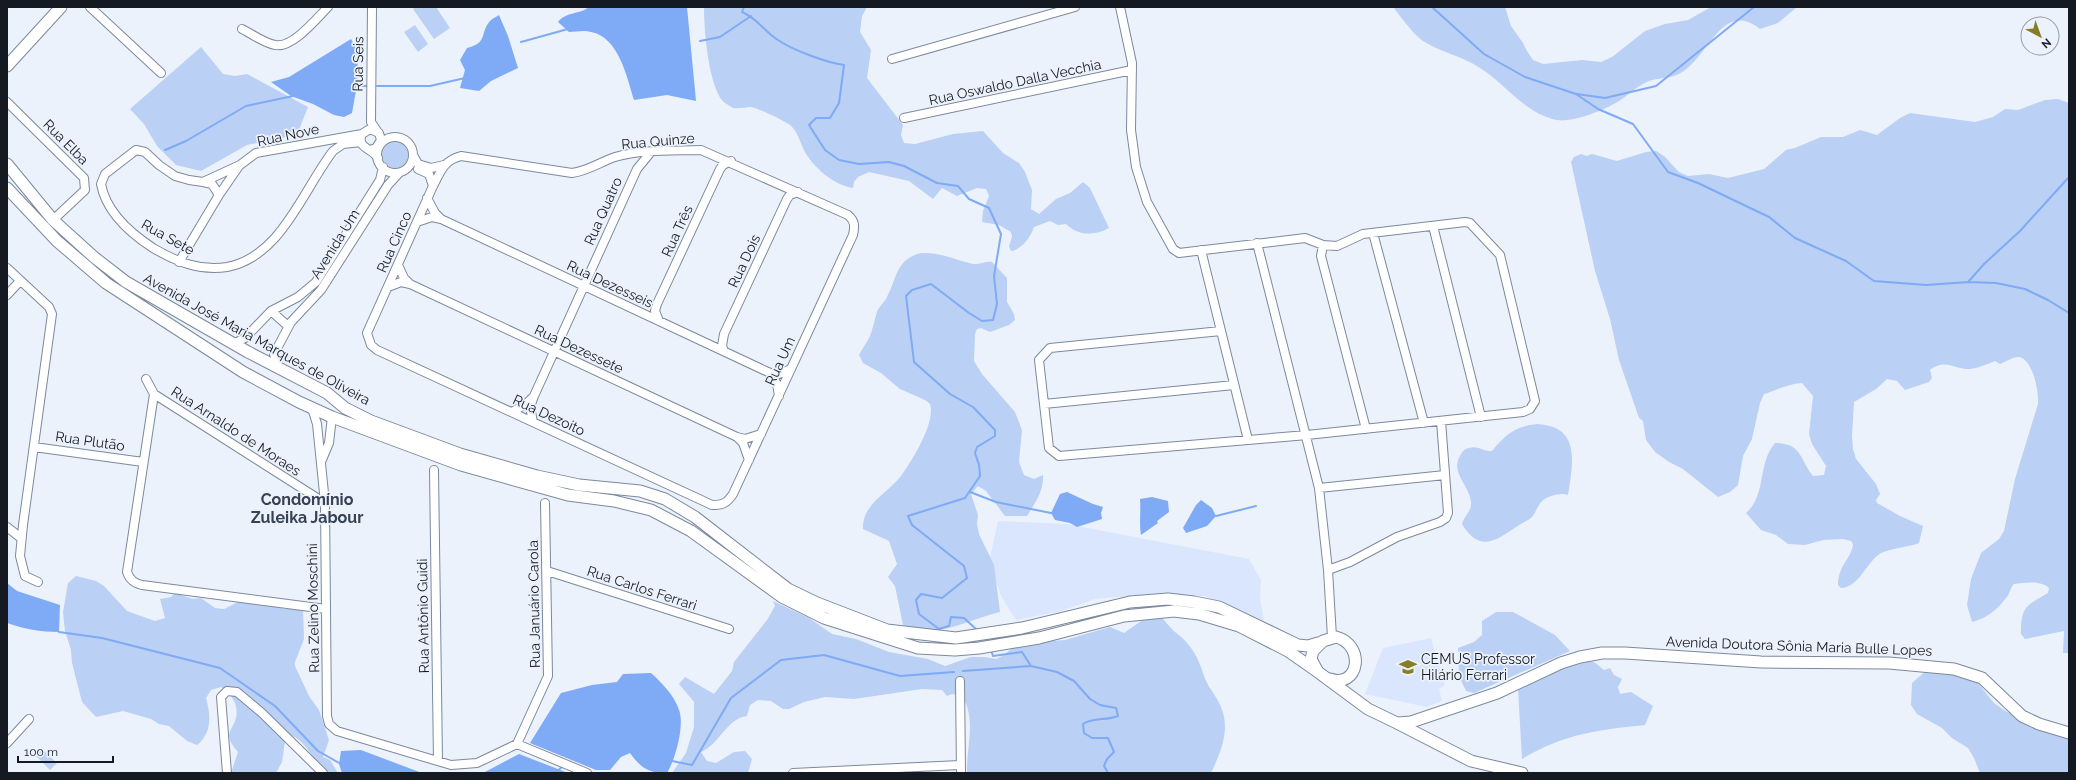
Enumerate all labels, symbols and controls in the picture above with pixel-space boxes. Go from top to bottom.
north arrow [2020,16,2060,56]
street label: Rua Seis [350,36,366,92]
text: N [2039,36,2054,51]
street label: Rua Oswaldo Dalla Vecchia [927,56,1103,108]
street label: Rua Elba [40,116,92,168]
street label: Rua Nove [256,121,320,149]
street label: Rua Quinze [621,130,695,152]
street label: Rua Quatro [581,175,625,247]
street label: Rua Três [658,202,696,259]
street label: Avenida Um [307,206,363,282]
street label: Rua Cinco [373,209,415,275]
street label: Rua Sete [139,216,197,258]
street label: Rua Dois [725,232,763,290]
street label: Rua Dezesseis [564,257,656,311]
street label: Avenida José Maria Marques de Oliveira [141,270,373,408]
street label: Rua Dezessete [532,321,626,377]
street label: Rua Um [762,334,798,388]
street label: Rua Arnaldo de Moraes [168,383,304,479]
street label: Rua Dezoito [510,391,588,439]
street label: Rua Plutão [54,428,126,454]
district label: Condomínio Zuleika Jabour [251,490,363,527]
street label: Rua Januário Carola [525,540,543,668]
street label: Rua Zelino Moschini [304,543,322,673]
street label: Rua Antônio Guidi [414,558,432,674]
street label: Rua Carlos Ferrari [585,563,699,613]
street label: Avenida Doutora Sônia Maria Bulle Lopes [1666,633,1933,659]
place label: CEMUS Professor Hilário Ferrari [1421,651,1535,683]
school or university icon: CEMUS Professor Hilário Ferrari [1398,657,1418,677]
scale bar [18,738,113,764]
text: 100 m [24,745,58,759]

